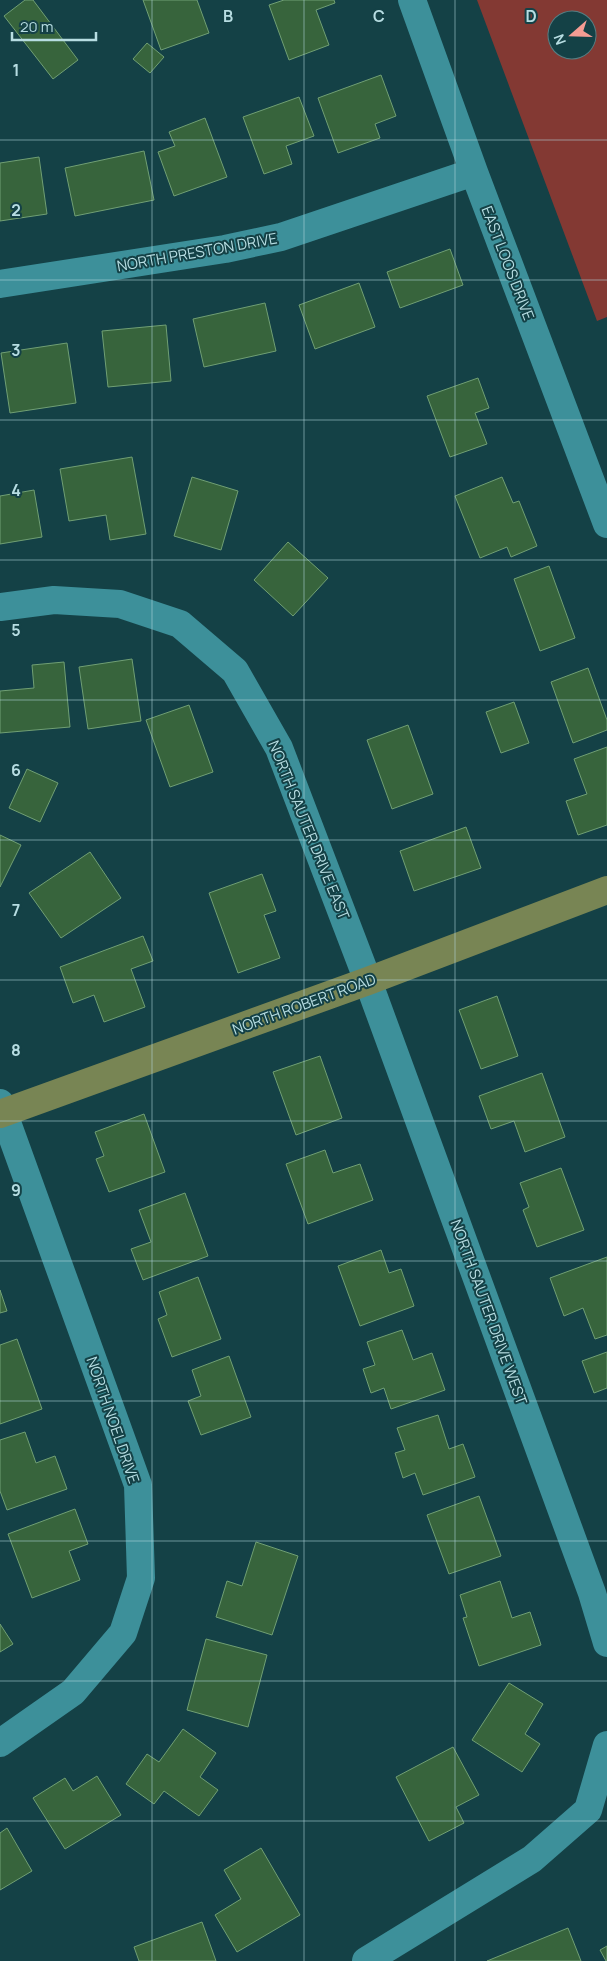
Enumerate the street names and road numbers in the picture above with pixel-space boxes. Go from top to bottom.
street label: EAST LOOS DRIVE [477,203,539,323]
street label: NORTH PRESTON DRIVE [115,228,279,276]
street label: NORTH SAUTER DRIVE EAST [263,737,355,923]
street label: NORTH ROBERT ROAD [229,968,379,1040]
street label: NORTH SAUTER DRIVE WEST [446,1216,532,1408]
street label: NORTH NOEL DRIVE [81,1354,145,1486]

